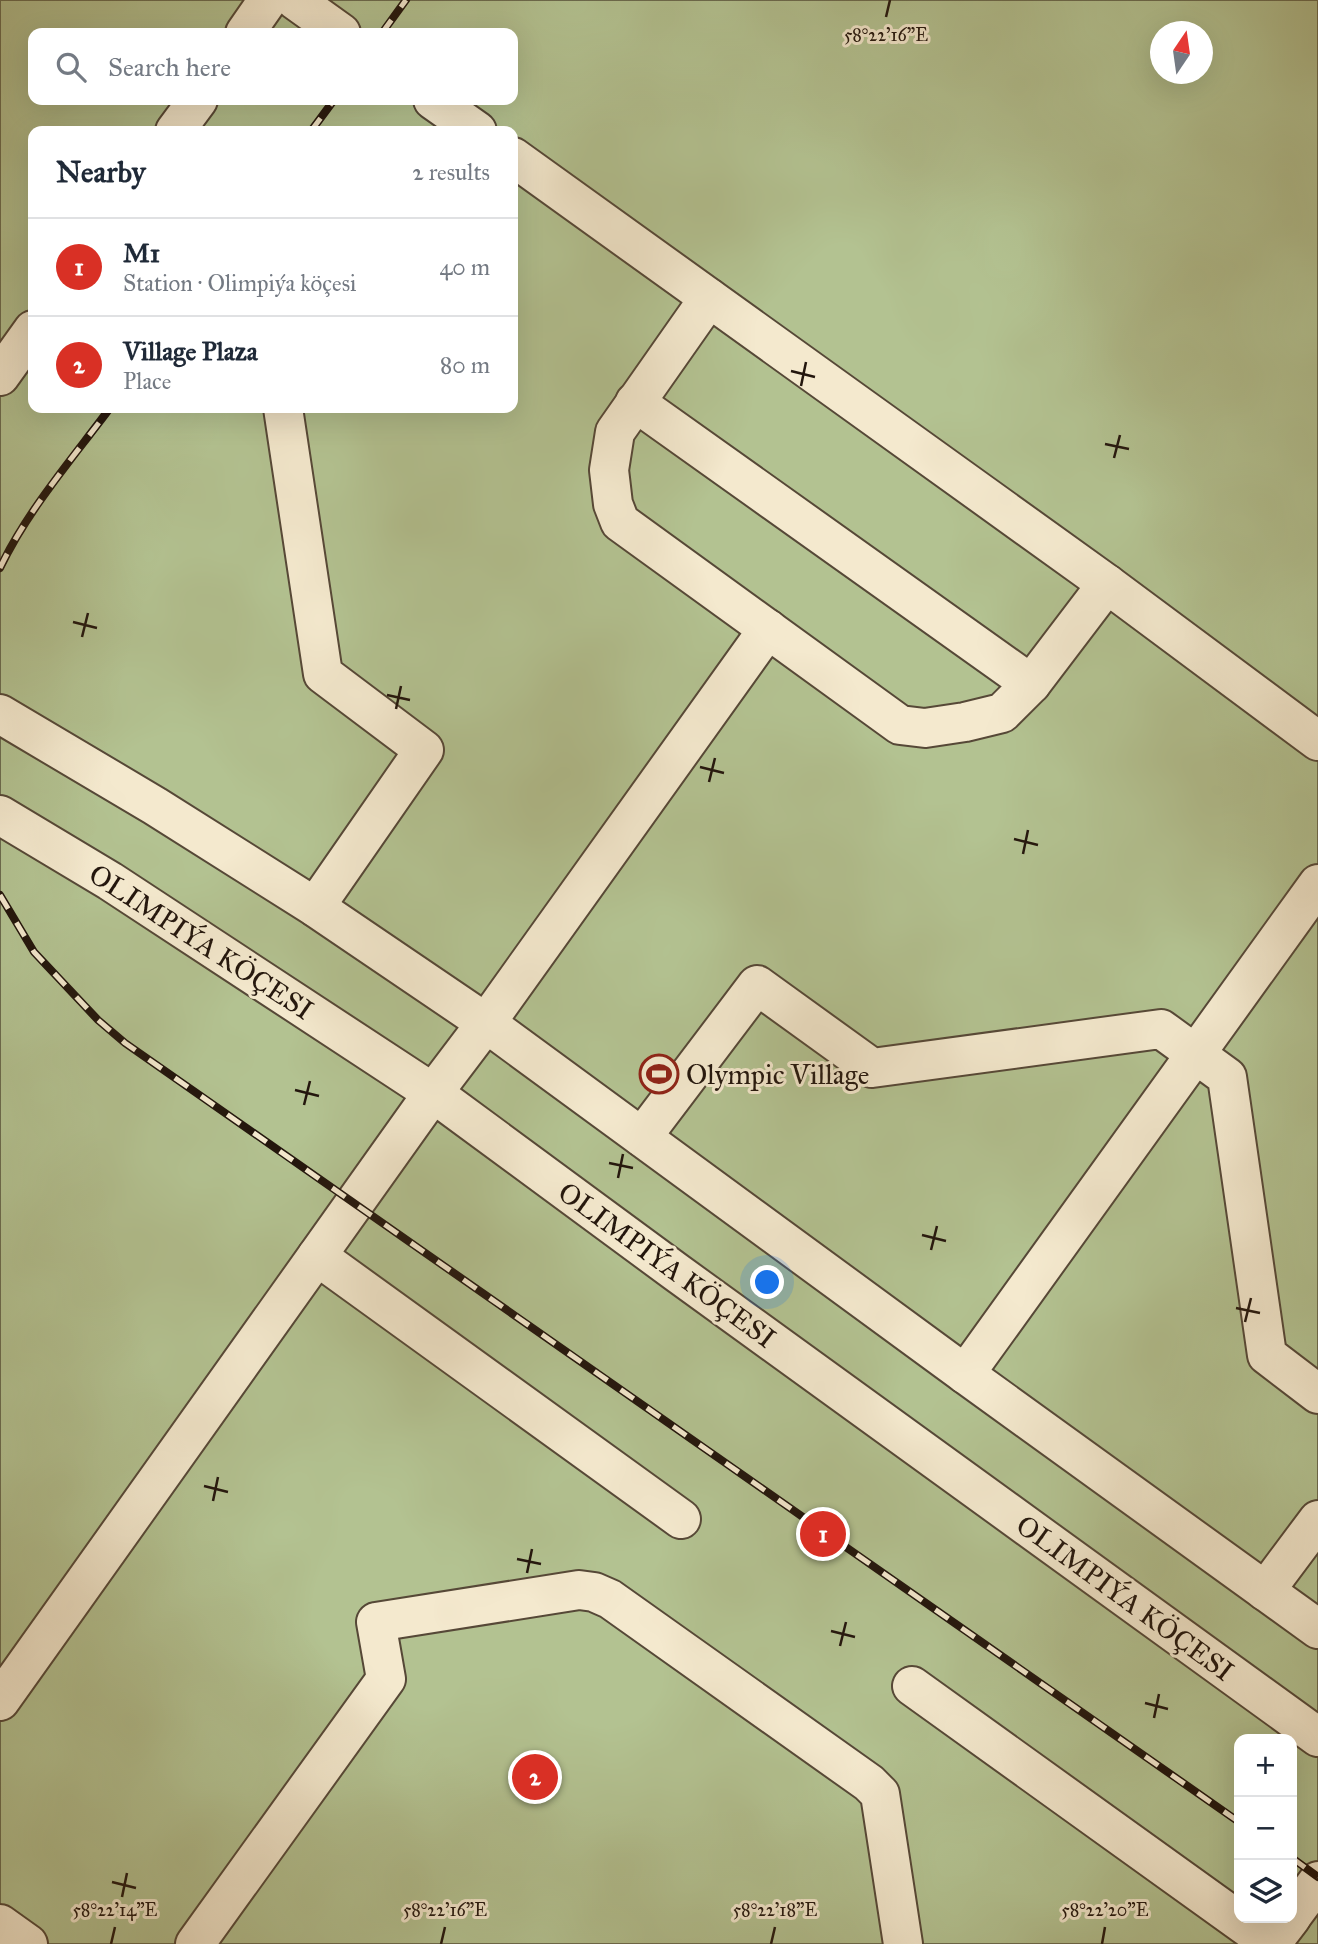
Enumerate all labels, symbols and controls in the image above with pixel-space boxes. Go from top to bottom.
north arrow [1150,21,1213,84]
text: 58°22'16"E [844,24,928,46]
search box [28,28,518,105]
icon: search [52,48,90,86]
text: Search here [108,51,231,83]
text: Nearby [56,154,146,190]
text: 2 results [412,158,490,186]
text: M1 [123,237,160,269]
text: 1 [74,253,84,281]
text: 40 m [440,253,490,281]
text: Station · Olimpiýa köçesi [123,269,356,297]
text: Village Plaza [123,335,258,367]
text: 2 [73,351,85,379]
text: 80 m [440,351,490,379]
text: Place [123,367,171,395]
street label: OLIMPIÝA KÖÇESI [82,856,320,1028]
sports icon: Olympic Village [638,1053,680,1095]
place label: Olympic Village [686,1057,869,1092]
street label: OLIMPIÝA KÖÇESI [551,1174,783,1356]
your location [750,1265,784,1299]
street label: OLIMPIÝA KÖÇESI [1009,1507,1241,1689]
pin: 1 [800,1508,846,1560]
map controls [1234,1734,1297,1923]
button: + [1234,1734,1297,1797]
pin: 2 [512,1751,558,1803]
button: − [1234,1797,1297,1860]
button: layers [1234,1860,1297,1923]
text: 58°22'14"E [72,1899,158,1921]
text: 58°22'16"E [403,1899,487,1921]
text: 58°22'18"E [733,1899,817,1921]
text: 58°22'20"E [1061,1899,1149,1921]

